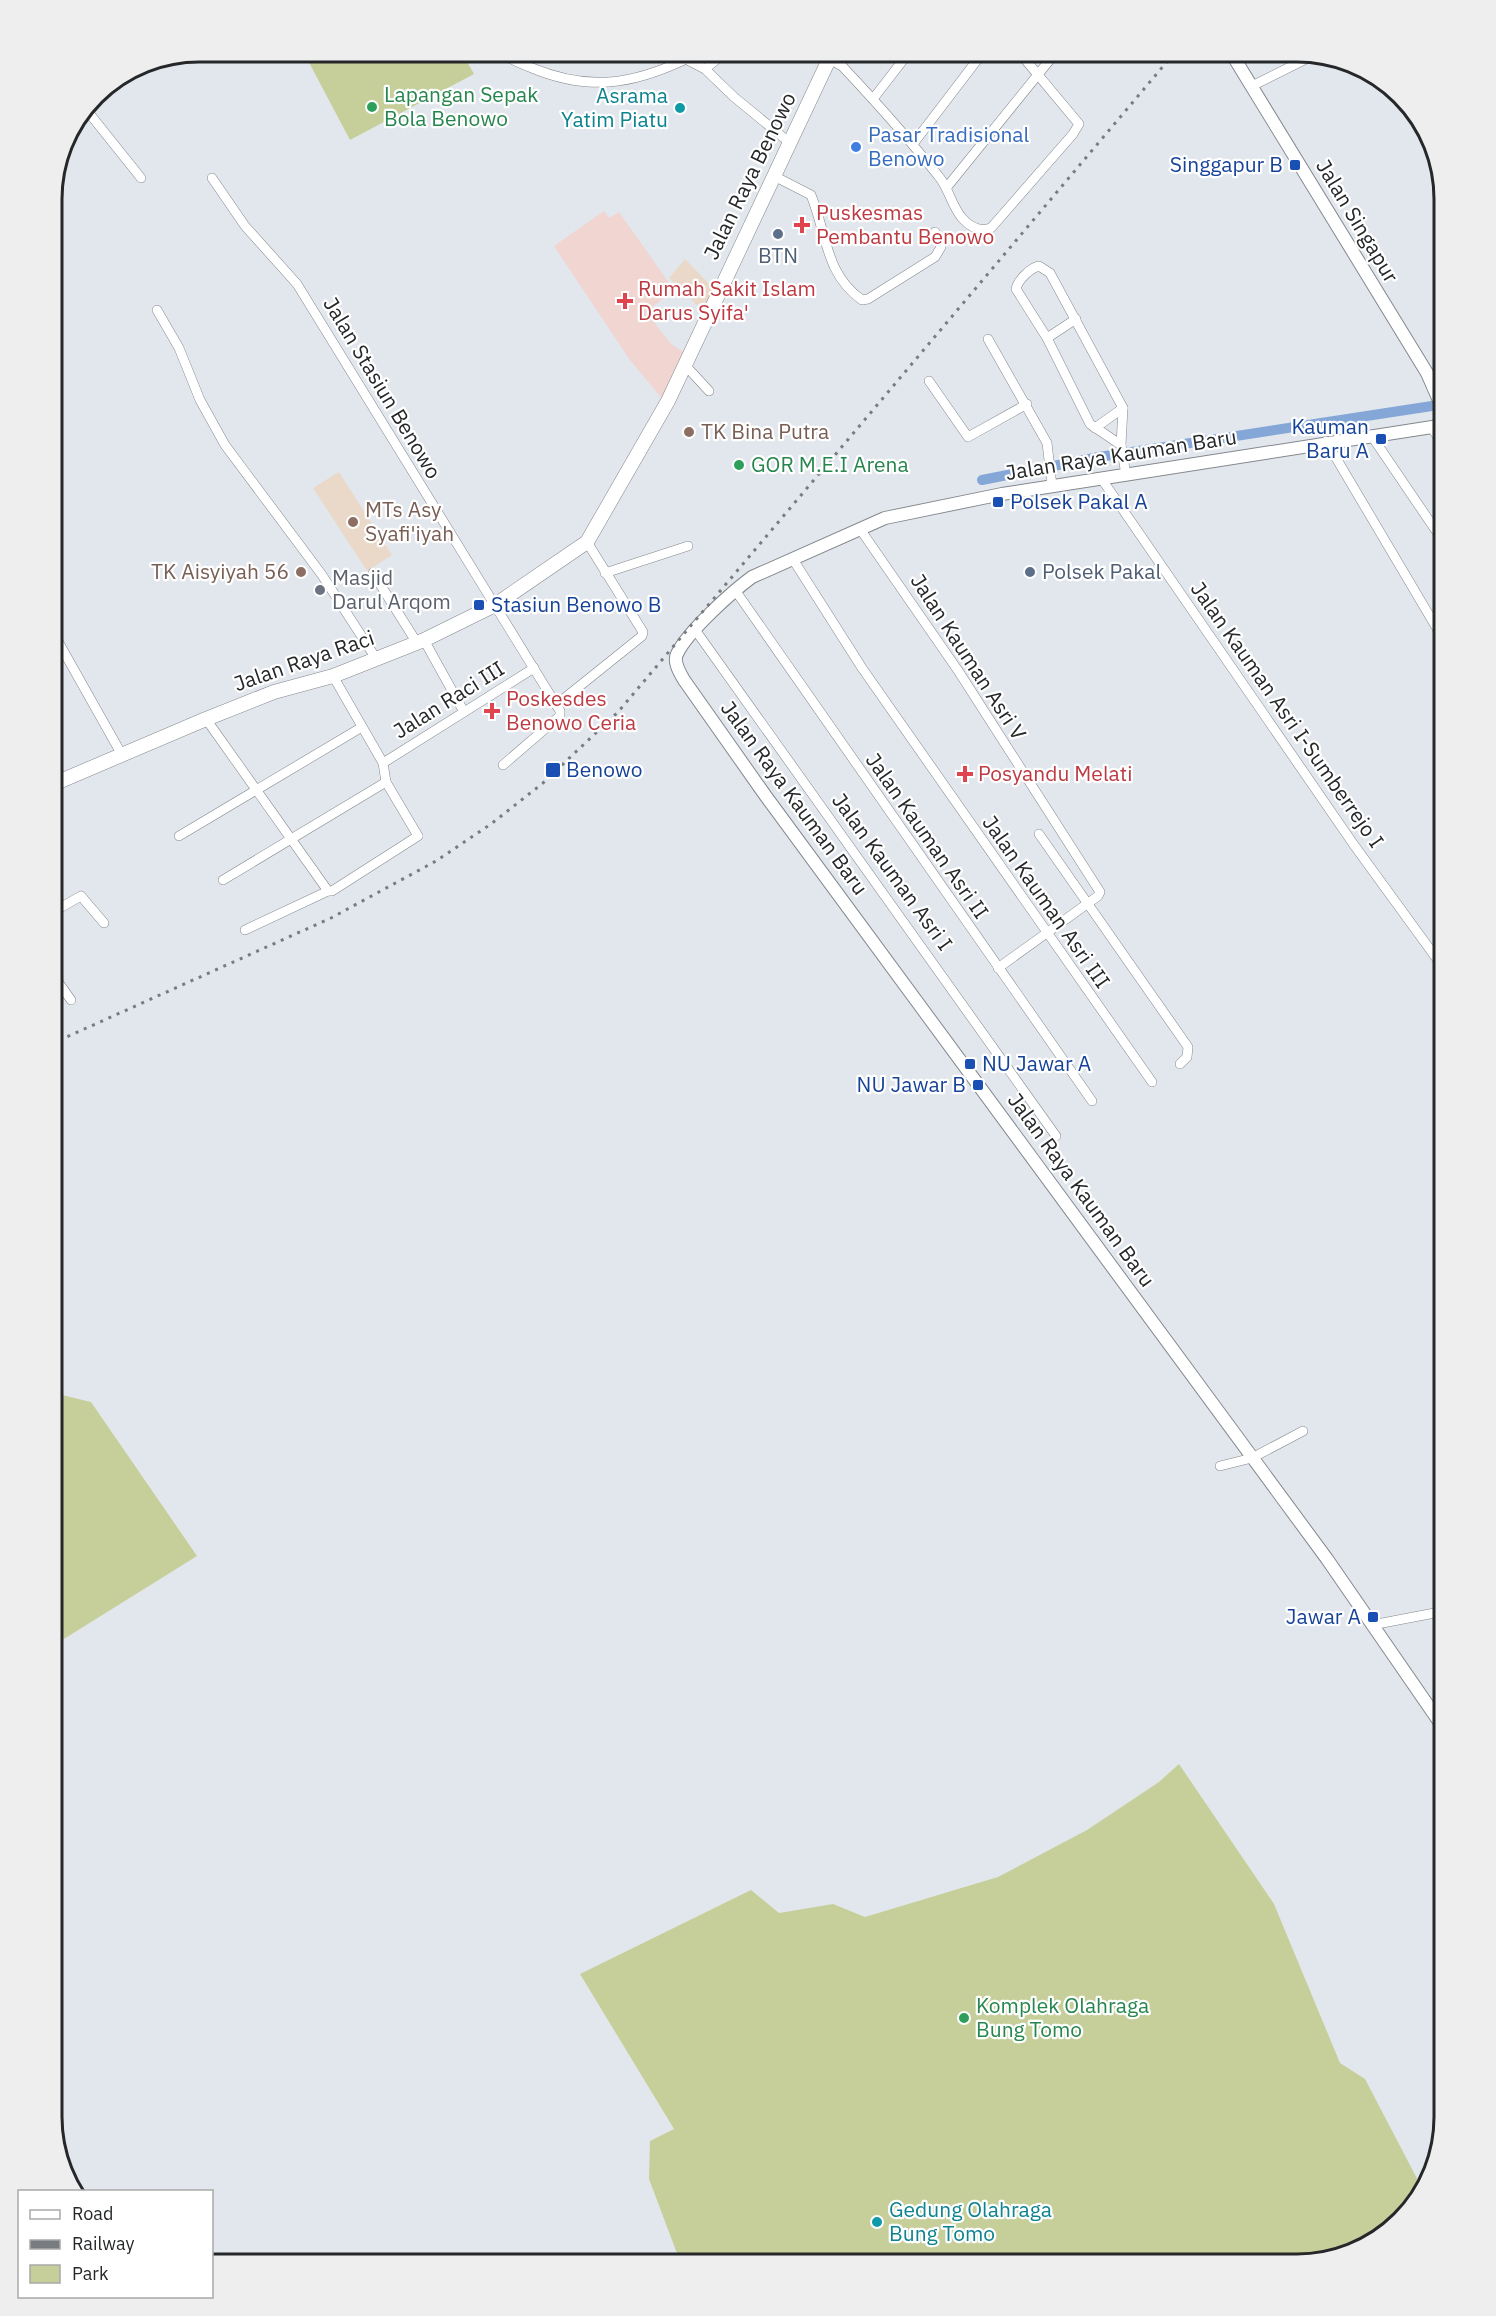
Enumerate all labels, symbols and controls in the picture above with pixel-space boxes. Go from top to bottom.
place label: Lapangan Sepak Bola Benowo [384,80,538,132]
place label: Asrama Yatim Piatu [561,81,668,133]
street label: Jalan Raya Benowo [696,87,802,264]
marker: Lapangan Sepak Bola Benowo [365,100,379,114]
marker: Asrama Yatim Piatu [673,101,687,115]
place label: Pasar Tradisional Benowo [868,120,1030,172]
marker: Pasar Tradisional Benowo [849,140,863,154]
place label: Singgapur B [1170,150,1283,178]
street label: Jalan Singapur [1310,154,1406,288]
marker: Singgapur B [1288,158,1302,172]
place label: Puskesmas Pembantu Benowo [816,198,994,250]
marker: Puskesmas Pembantu Benowo [793,216,811,234]
marker: BTN [771,227,785,241]
place label: BTN [758,241,798,269]
place label: Rumah Sakit Islam Darus Syifa' [638,274,816,326]
street label: Jalan Stasiun Benowo [317,291,448,484]
marker: Rumah Sakit Islam Darus Syifa' [616,292,634,310]
place label: Kauman Baru A [1291,412,1369,464]
place label: TK Bina Putra [701,417,829,445]
street label: Jalan Raya Kauman Baru [1003,422,1238,486]
marker: TK Bina Putra [682,425,696,439]
marker: Kauman Baru A [1374,432,1388,446]
place label: GOR M.E.I Arena [751,450,909,478]
marker: GOR M.E.I Arena [732,458,746,472]
place label: Polsek Pakal A [1010,487,1148,515]
place label: MTs Asy Syafi'iyah [365,495,454,547]
marker: Polsek Pakal A [991,495,1005,509]
marker: MTs Asy Syafi'iyah [346,515,360,529]
place label: TK Aisyiyah 56 [151,557,289,585]
place label: Polsek Pakal [1042,557,1161,585]
place label: Masjid Darul Arqom [332,563,451,615]
marker: TK Aisyiyah 56 [294,565,308,579]
marker: Polsek Pakal [1023,565,1037,579]
street label: Jalan Kauman Asri V [905,568,1033,745]
street label: Jalan Kauman Asri I-Sumberrejo I [1185,576,1391,853]
marker: Masjid Darul Arqom [313,583,327,597]
place label: Stasiun Benowo B [491,590,661,618]
marker: Stasiun Benowo B [472,598,486,612]
street label: Jalan Raya Raci [230,623,378,697]
street label: Jalan Raci III [388,654,509,744]
place label: Poskesdes Benowo Ceria [506,684,636,736]
street label: Jalan Raya Kauman Baru [715,695,875,900]
marker: Poskesdes Benowo Ceria [483,702,501,720]
street label: Jalan Kauman Asri II [860,748,994,924]
place label: Benowo [566,755,643,783]
place label: Posyandu Melati [978,759,1132,787]
marker: Benowo [544,761,562,779]
marker: Posyandu Melati [956,765,974,783]
street label: Jalan Kauman Asri I [826,788,958,956]
street label: Jalan Kauman Asri III [977,809,1117,993]
place label: NU Jawar A [982,1049,1091,1077]
marker: NU Jawar A [963,1057,977,1071]
place label: NU Jawar B [857,1070,966,1098]
marker: NU Jawar B [971,1078,985,1092]
street label: Jalan Raya Kauman Baru [1002,1087,1162,1292]
place label: Jawar A [1286,1602,1361,1630]
marker: Jawar A [1366,1610,1380,1624]
place label: Komplek Olahraga Bung Tomo [976,1991,1149,2043]
marker: Komplek Olahraga Bung Tomo [957,2011,971,2025]
legend [18,2190,213,2298]
place label: Gedung Olahraga Bung Tomo [889,2195,1052,2247]
text: Road [72,2202,113,2225]
marker: Gedung Olahraga Bung Tomo [870,2215,884,2229]
text: Railway [72,2232,134,2255]
text: Park [72,2262,109,2285]

